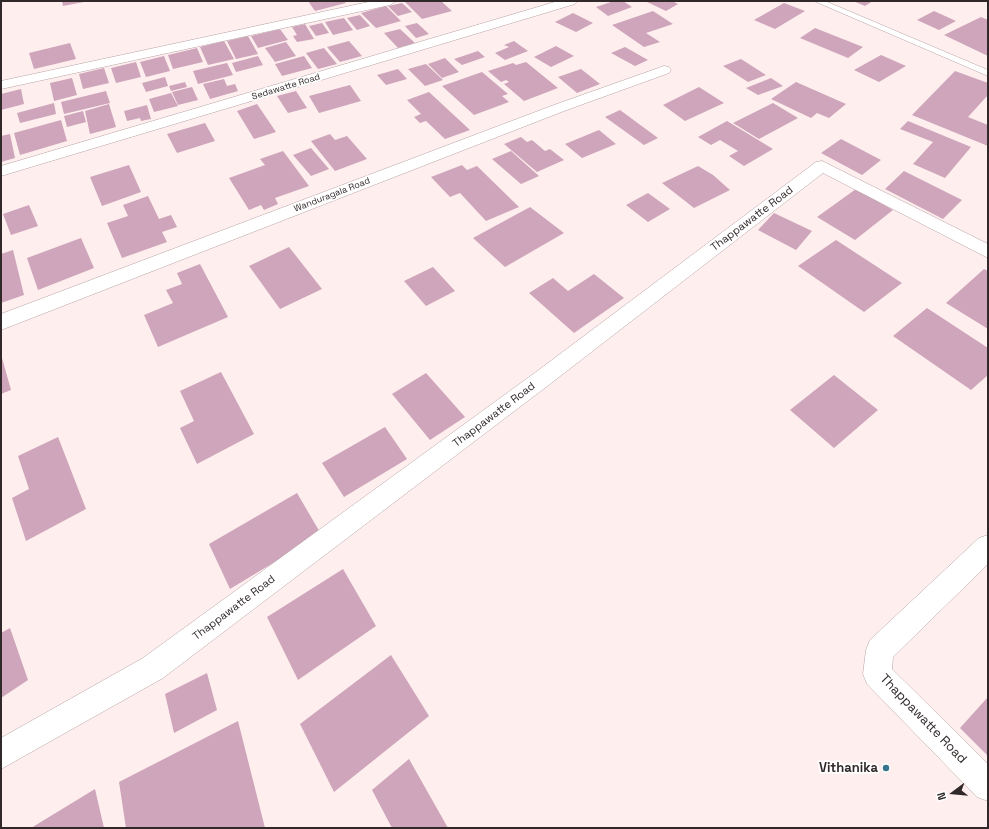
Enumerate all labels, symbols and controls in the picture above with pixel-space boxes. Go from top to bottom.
street label: Sedawatte Road [251,71,321,103]
street label: Wanduragala Road [292,175,372,215]
street label: Thappawatte Road [708,184,796,254]
street label: Thappawatte Road [450,380,538,450]
street label: Thappawatte Road [190,573,278,643]
street label: Thappawatte Road [876,671,970,767]
place label: Vithanika [819,760,878,776]
marker: Vithanika [881,763,891,773]
north arrow [933,773,973,813]
text: N [934,791,949,802]

